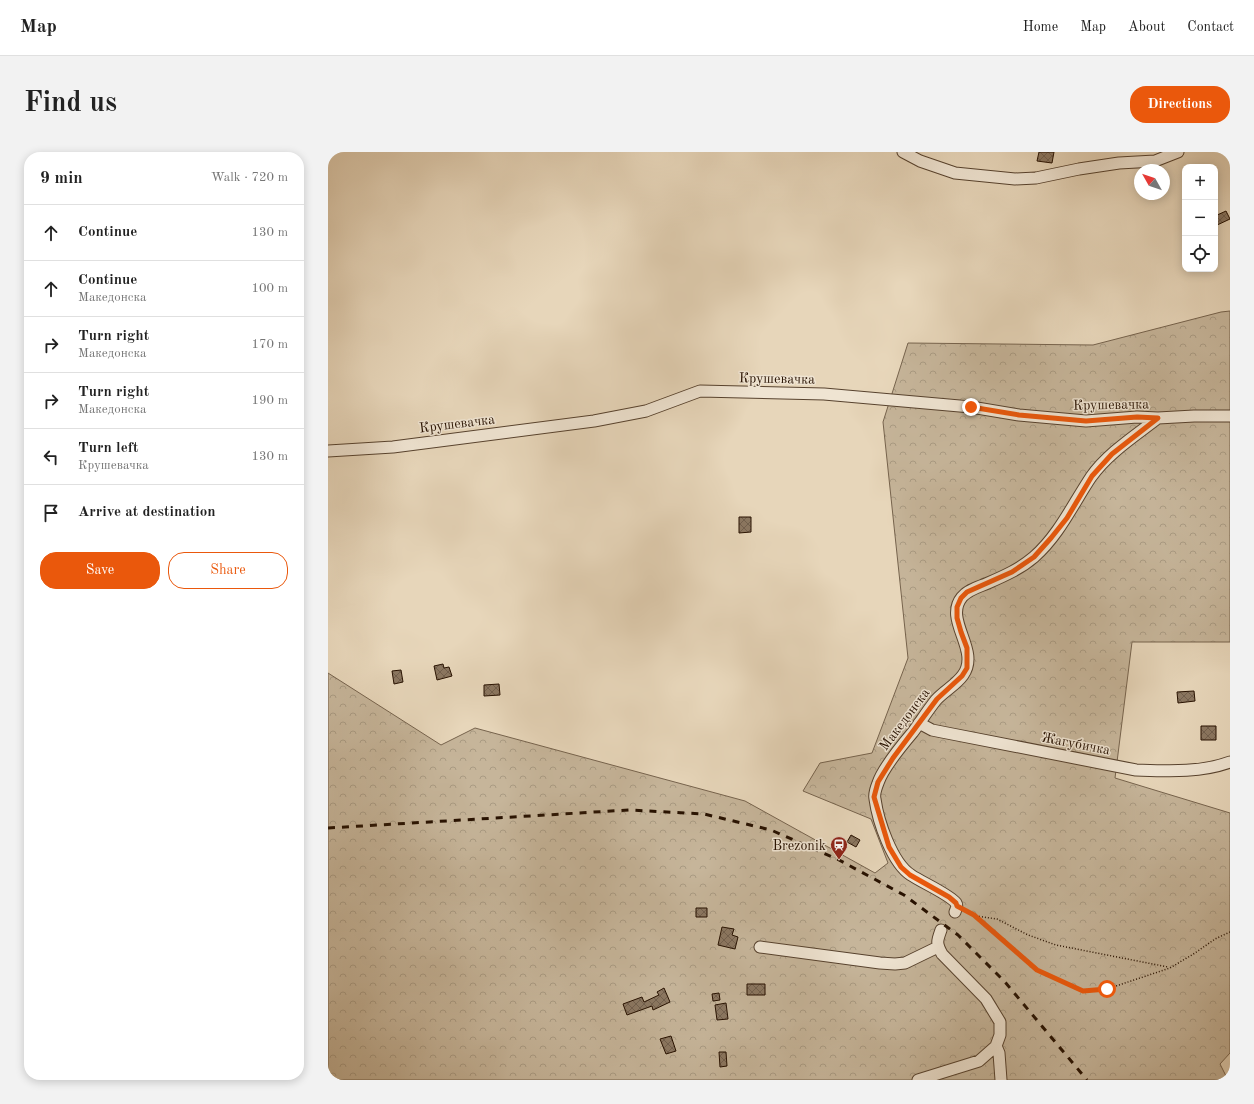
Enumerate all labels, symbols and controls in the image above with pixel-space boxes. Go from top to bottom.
text: Map [20,18,57,37]
text: Home [1023,20,1058,34]
text: Map [1080,20,1106,34]
text: About [1128,20,1165,34]
text: Contact [1187,20,1234,34]
button: Directions [1130,86,1230,123]
text: Find us [24,90,117,118]
north arrow [1134,164,1170,200]
map controls [1182,164,1218,272]
button: + [1182,164,1218,200]
text: 9 min [40,170,83,187]
text: Walk · 720 m [211,171,288,184]
button: − [1182,200,1218,236]
icon: ahead [40,222,62,244]
text: Continue [78,225,137,240]
text: 130 m [251,226,288,239]
button: locate [1182,236,1218,272]
text: Continue [78,273,137,288]
icon: ahead [40,278,62,300]
text: 100 m [251,282,288,295]
text: Македонска [78,291,146,304]
text: Turn right [78,329,149,344]
icon: right [40,334,62,356]
text: 170 m [251,338,288,351]
text: Македонска [78,347,146,360]
street label: Крушевачка [739,371,815,387]
text: Turn right [78,385,149,400]
icon: right [40,390,62,412]
text: 190 m [251,394,288,407]
street label: Крушевачка [1073,397,1149,413]
route end [962,398,980,416]
text: Македонска [78,403,146,416]
street label: Крушевачка [418,412,496,436]
text: Turn left [78,441,138,456]
icon: left [40,446,62,468]
text: 130 m [251,450,288,463]
text: Крушевачка [78,459,149,472]
icon: arrive [40,502,62,524]
text: Arrive at destination [78,505,216,520]
button: Save [40,552,160,589]
button: Share [168,552,288,589]
street label: Македонска [877,686,933,753]
street label: Жагубичка [1040,730,1112,758]
station icon: Brezonik [829,835,849,860]
place label: Brezonik [772,839,826,853]
route start [1098,980,1116,998]

